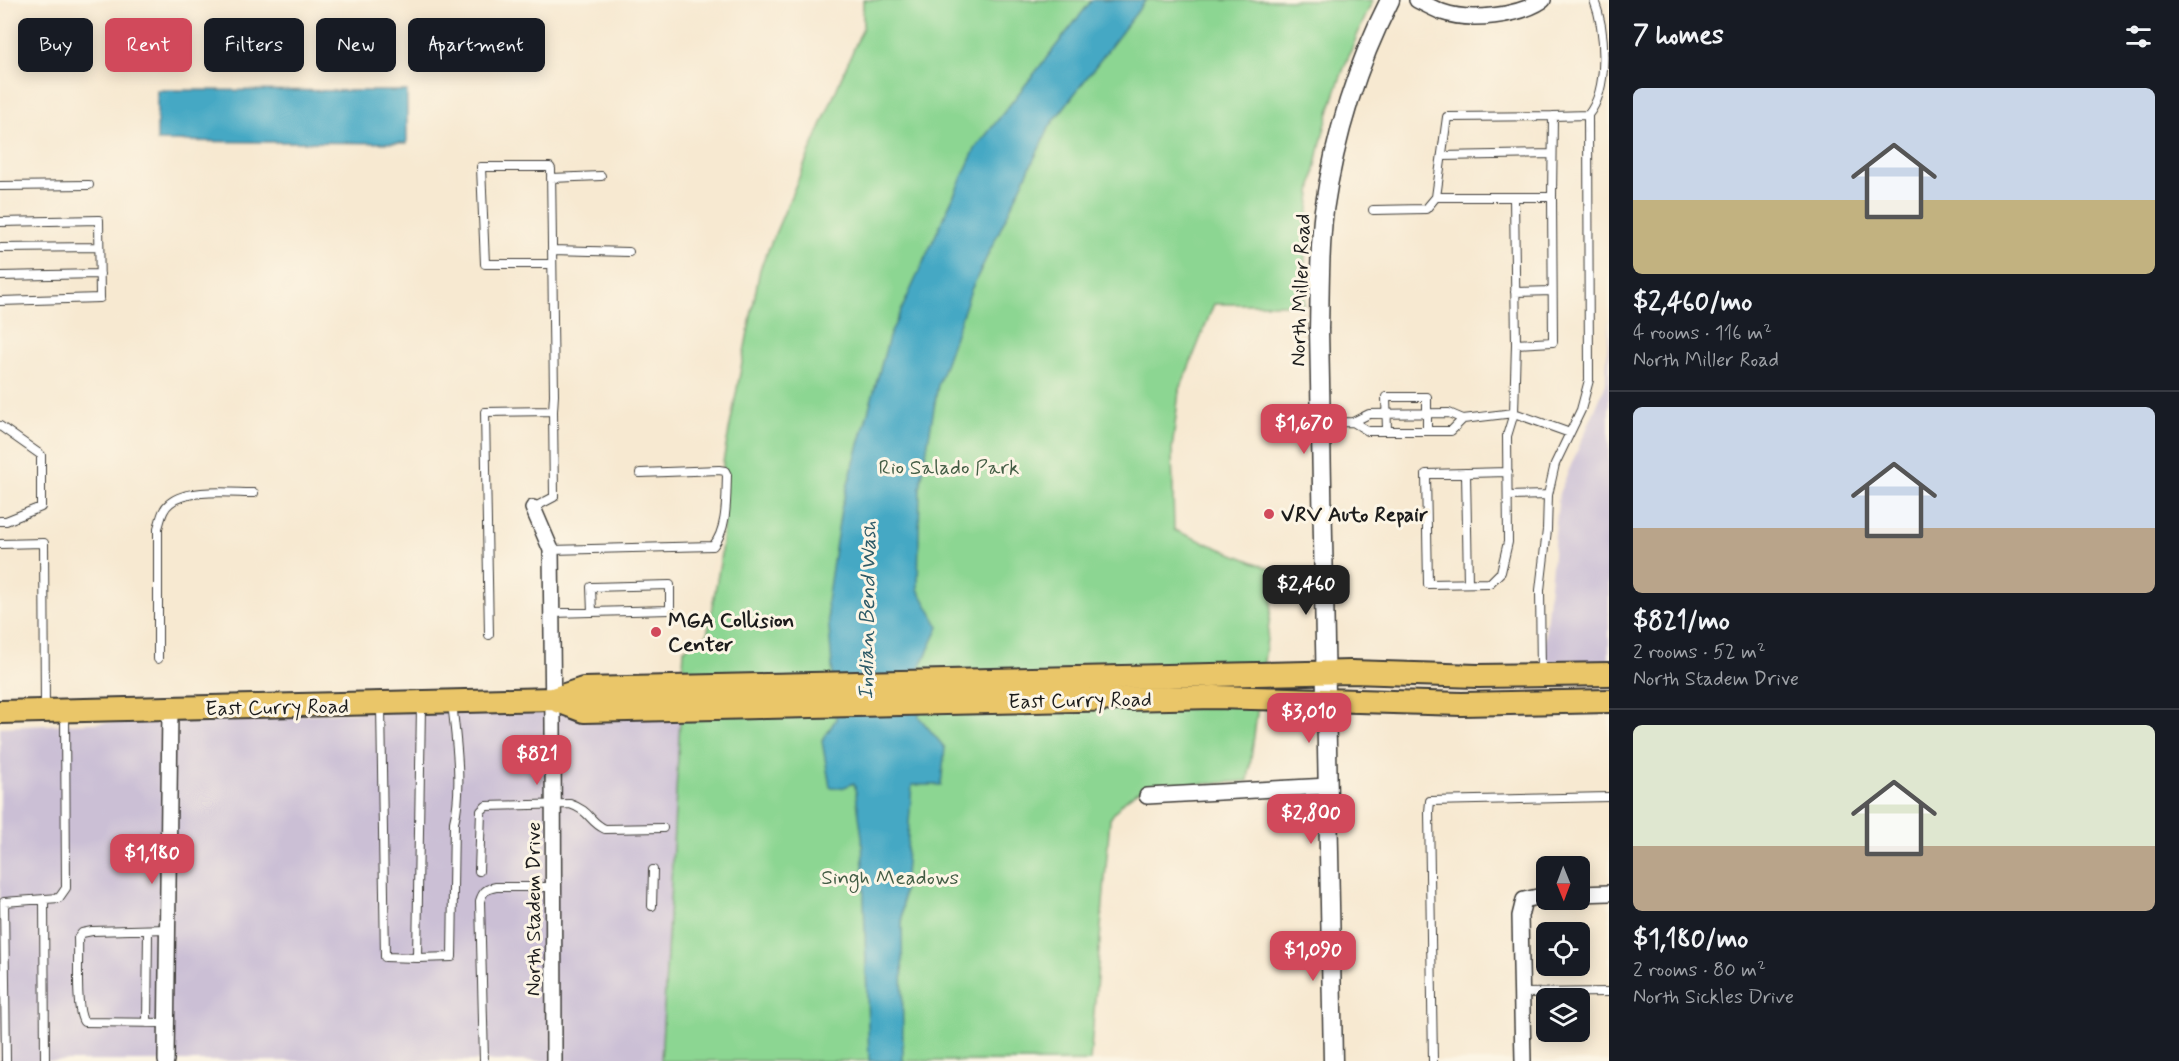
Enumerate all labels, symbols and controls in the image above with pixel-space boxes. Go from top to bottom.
chip: Buy [18,18,93,72]
chip: Rent [105,18,192,72]
chip: Filters [204,18,304,72]
chip: New [316,18,396,72]
chip: Apartment [408,18,545,72]
text: 7 homes [1633,19,1724,53]
icon: filters [2122,20,2155,53]
icon: home [1840,127,1948,235]
street label: North Miller Road [1284,213,1318,367]
text: $2,460/mo [1633,286,1752,320]
text: 4 rooms · 116 m² [1633,320,1772,347]
text: North Miller Road [1633,347,1779,374]
pin: $1,670 [1255,404,1353,455]
text: $1,670 [1275,410,1333,437]
icon: home [1840,446,1948,554]
park label: Rio Salado Park [879,454,1019,482]
place label: VRV Auto Repair [1281,501,1428,529]
marker: VRV Auto Repair [1262,507,1276,521]
water label: Indian Bend Wash [852,520,884,700]
pin: $2,460 [1257,565,1355,616]
text: $2,460 [1277,571,1335,598]
text: $821/mo [1633,605,1730,639]
place label: MGA Collision Center [668,607,794,659]
marker: MGA Collision Center [649,625,663,639]
text: 2 rooms · 52 m² [1633,639,1766,666]
text: North Stadem Drive [1633,666,1799,693]
street label: East Curry Road [1008,686,1152,716]
street label: East Curry Road [205,693,349,723]
pin: $3,010 [1260,693,1358,744]
text: $3,010 [1281,699,1337,726]
pin: $821 [501,735,573,786]
text: $821 [516,741,558,768]
icon: home [1840,764,1948,872]
pin: $2,800 [1262,794,1360,845]
text: $2,800 [1281,800,1341,827]
street label: North Stadem Drive [520,822,548,996]
pin: $1,180 [103,834,201,885]
text: $1,180 [124,840,180,867]
north arrow [1536,856,1590,910]
map controls [1536,856,1590,1042]
park label: Singh Meadows [821,864,959,893]
button: locate [1536,922,1590,976]
text: $1,180/mo [1633,923,1748,957]
pin: $1,090 [1264,931,1362,982]
text: $1,090 [1284,937,1342,964]
text: 2 rooms · 80 m² [1633,957,1766,984]
text: North Sickles Drive [1633,984,1794,1011]
button: layers [1536,988,1590,1042]

